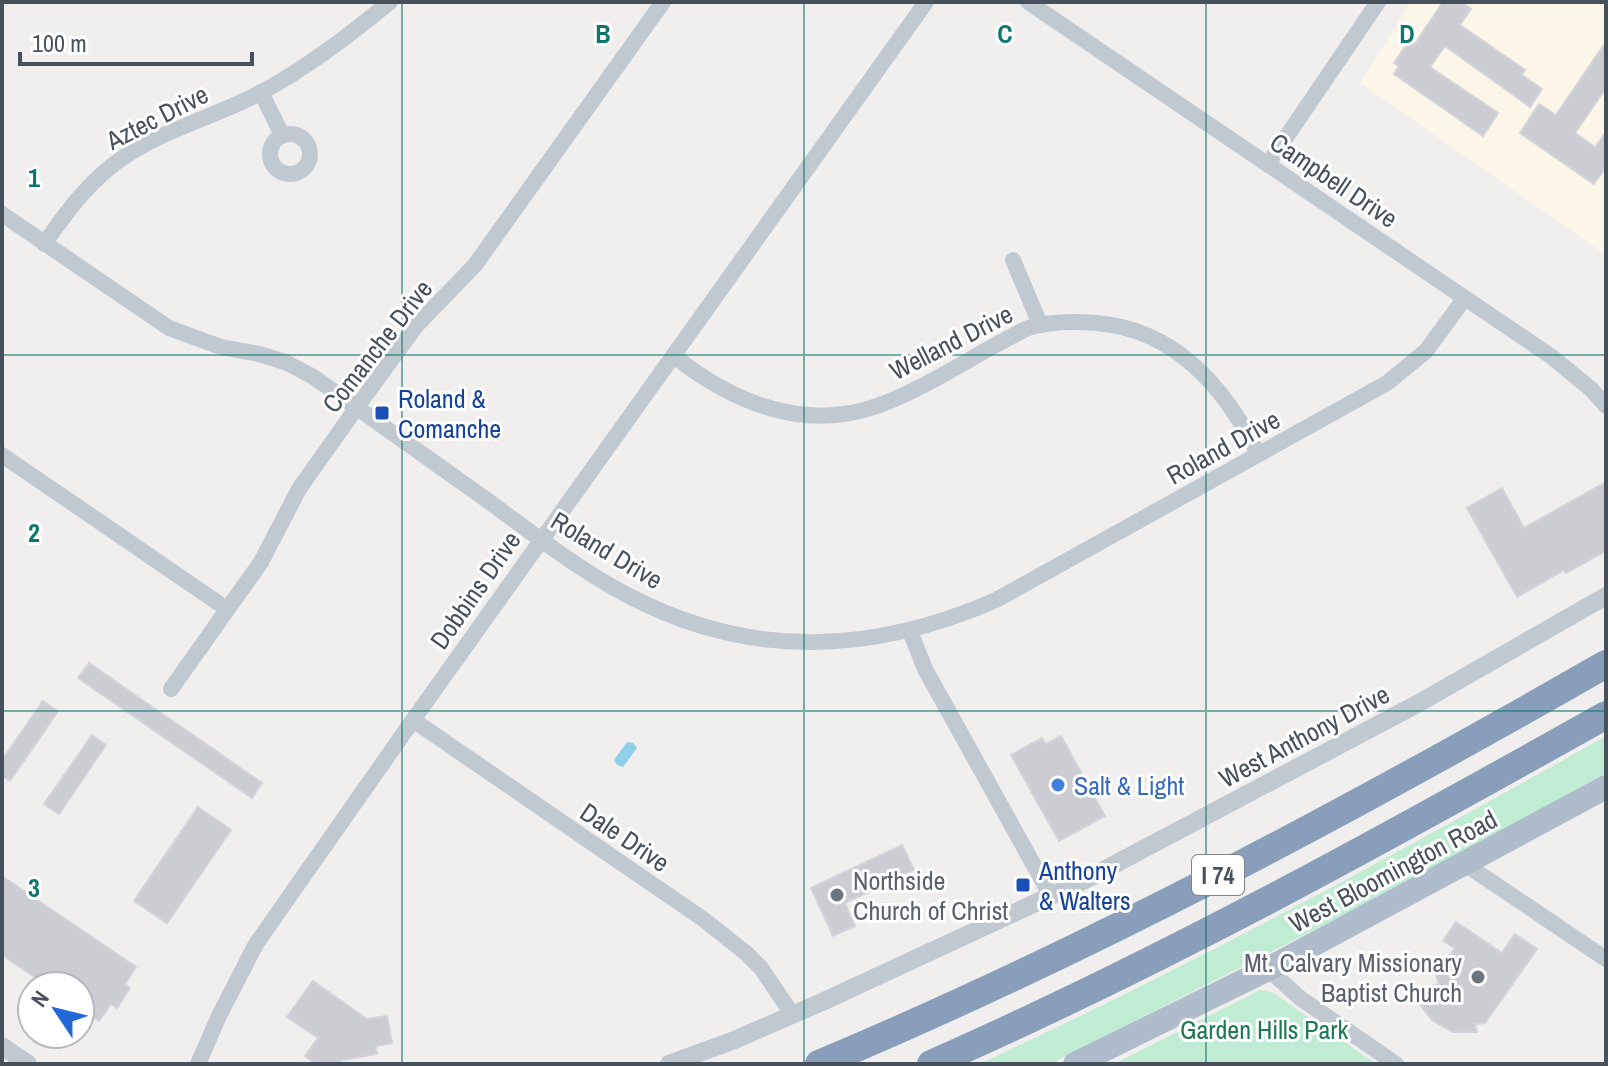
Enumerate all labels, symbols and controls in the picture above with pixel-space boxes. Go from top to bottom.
scale bar [20,16,252,66]
text: B [595,16,611,51]
text: C [997,16,1013,51]
text: D [1399,16,1415,51]
text: 100 m [32,27,87,59]
street label: Aztec Drive [99,76,214,158]
street label: Campbell Drive [1263,124,1405,236]
text: 1 [28,160,40,195]
street label: Comanche Drive [314,272,440,420]
street label: Welland Drive [884,296,1018,388]
place label: Roland & Comanche [398,381,501,446]
street label: Roland Drive [1160,402,1286,492]
marker: Roland & Comanche [373,404,391,422]
street label: Roland Drive [545,503,669,597]
text: 2 [28,515,40,550]
street label: Dobbins Drive [422,524,528,656]
street label: West Anthony Drive [1213,676,1395,796]
place label: Salt & Light [1074,768,1184,803]
marker: Salt & Light [1049,776,1067,794]
street label: Dale Drive [573,794,677,880]
street label: West Bloomington Road [1283,801,1503,941]
place label: Anthony & Walters [1038,853,1131,918]
road number: I 74 [1192,855,1244,895]
place label: Northside Church of Christ [853,863,1008,928]
text: 3 [28,870,40,905]
marker: Anthony & Walters [1014,876,1032,894]
marker: Northside Church of Christ [828,886,846,904]
place label: Mt. Calvary Missionary Baptist Church [1244,945,1462,1010]
marker: Mt. Calvary Missionary Baptist Church [1469,968,1487,986]
north arrow [16,970,96,1050]
text: N [24,985,56,1012]
park label: Garden Hills Park [1180,1012,1348,1047]

